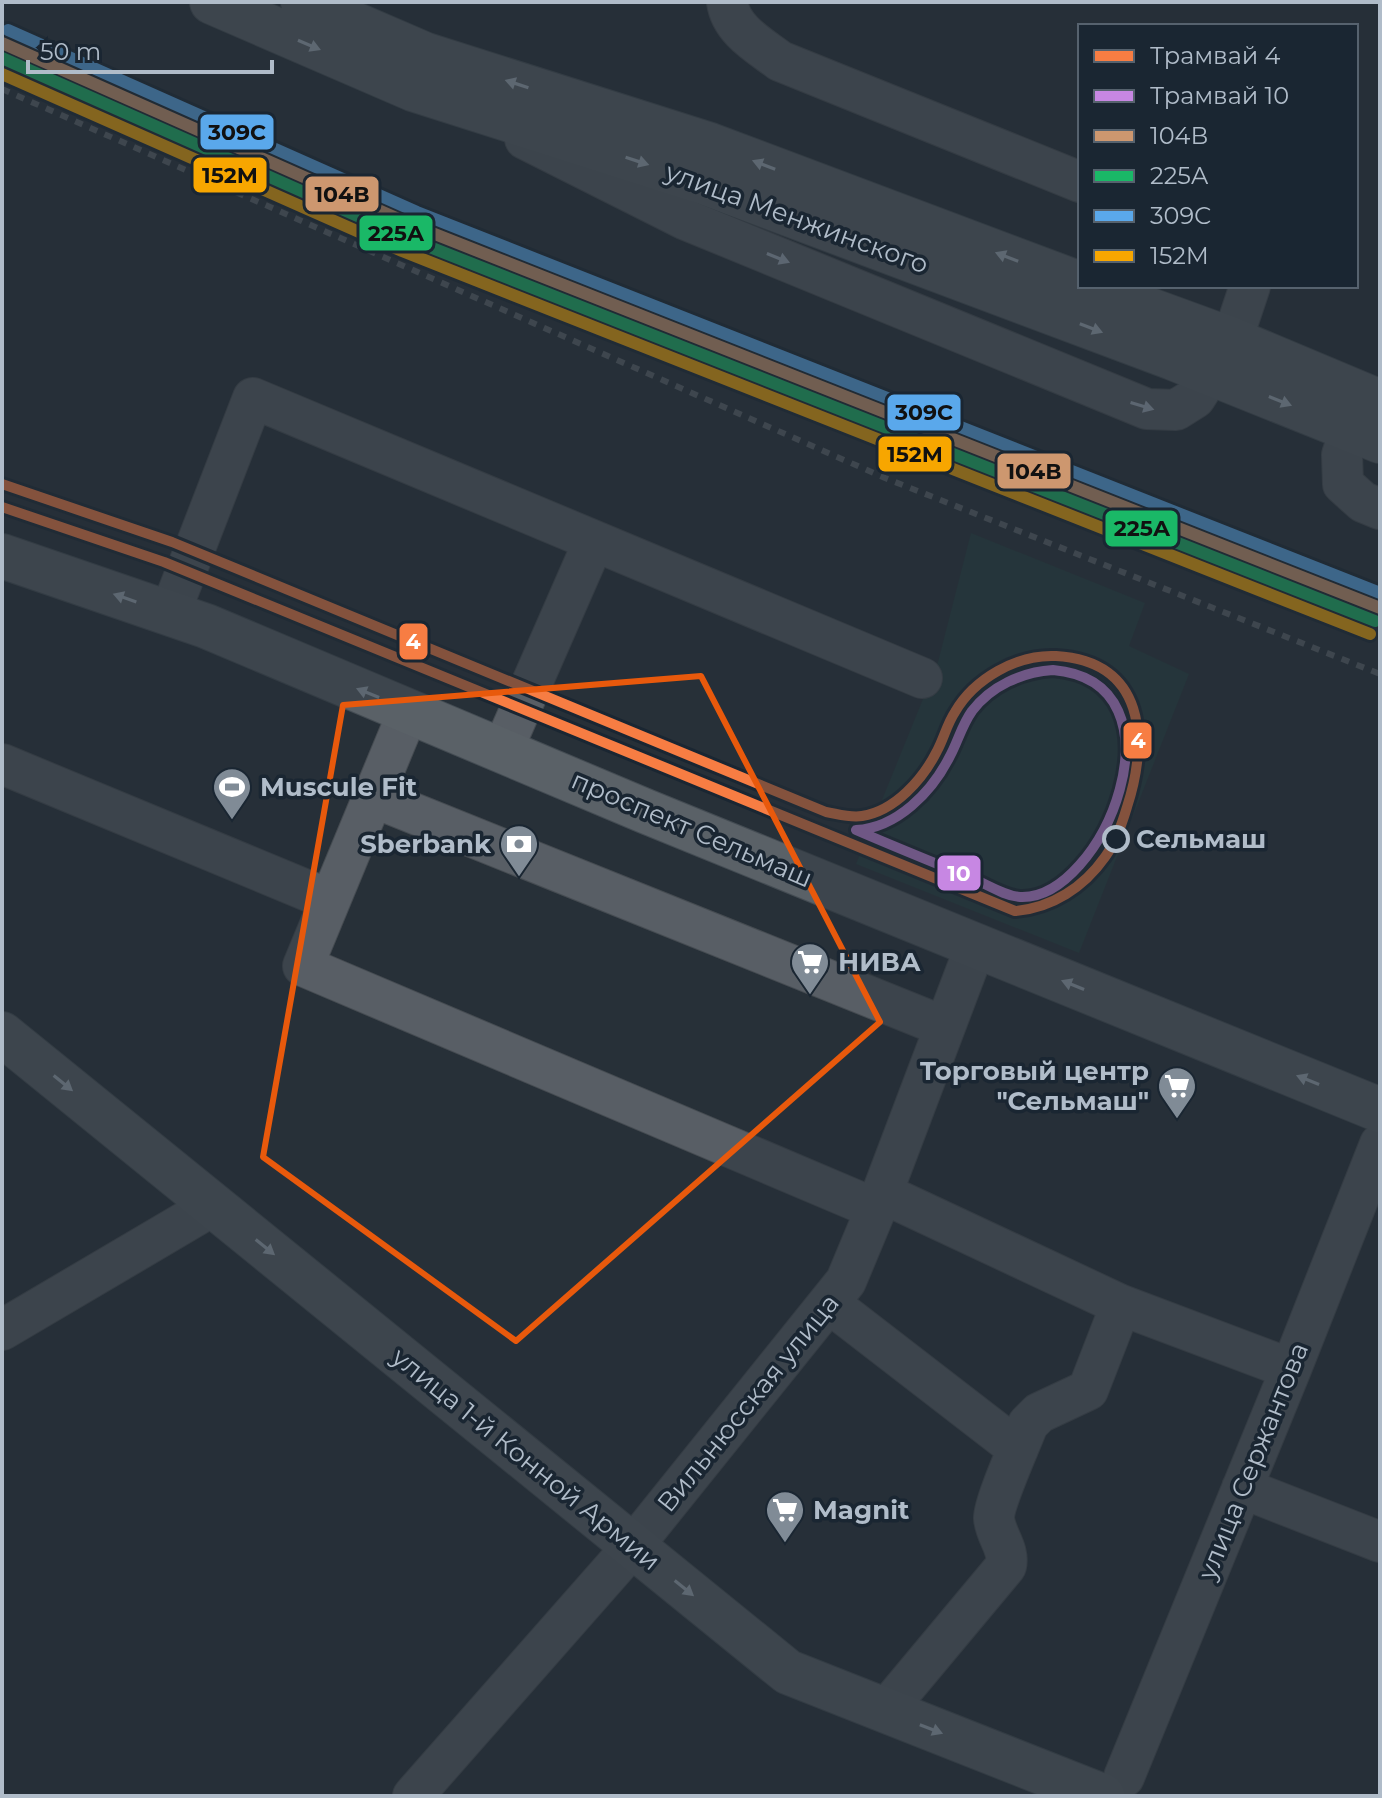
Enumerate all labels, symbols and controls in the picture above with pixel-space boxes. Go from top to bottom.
scale bar [28,24,272,74]
legend [1078,24,1358,288]
text: 50 m [40,37,101,66]
one-way arrow [297,38,321,51]
text: Трамвай 4 [1150,41,1280,70]
one-way arrow [505,77,529,89]
text: Трамвай 10 [1150,81,1289,110]
line badge: 309С [199,113,275,151]
text: 309С [207,119,266,146]
text: 104В [1150,121,1208,150]
one-way arrow [625,155,649,167]
street label: улица Менжинского [660,155,933,281]
line badge: 152М [192,156,268,194]
one-way arrow [752,159,776,171]
text: 225А [1150,161,1209,190]
text: 152М [202,162,258,189]
line badge: 104В [304,175,380,213]
text: 104В [314,181,370,208]
text: 309С [1150,201,1211,230]
line badge: 225А [358,214,434,252]
text: 225А [368,220,425,247]
text: 152М [1150,241,1209,270]
one-way arrow [995,250,1019,263]
one-way arrow [766,252,790,265]
one-way arrow [1079,322,1103,334]
line badge: 309С [886,393,962,432]
one-way arrow [1268,395,1292,408]
text: 309С [894,399,953,426]
one-way arrow [1130,400,1154,412]
line badge: 152М [877,435,953,473]
text: 152М [887,441,943,468]
line badge: 104В [996,452,1072,490]
text: 104В [1006,458,1062,485]
line badge: 225А [1104,509,1179,548]
text: 225А [1114,515,1171,542]
one-way arrow [113,592,137,604]
line badge: 4 [398,622,429,661]
text: 4 [405,628,421,655]
one-way arrow [356,686,379,699]
line badge: 4 [1122,721,1153,760]
text: 4 [1130,727,1146,754]
street label: проспект Сельмаш [567,764,817,894]
sports icon: Muscule Fit [211,766,253,821]
place label: Muscule Fit [260,771,417,803]
bank icon: Sberbank [498,823,540,878]
place label: Сельмаш [1136,823,1266,855]
marker: Сельмаш [1103,826,1129,852]
place label: Sberbank [360,828,492,860]
line badge: 10 [936,854,982,892]
text: 10 [947,860,971,887]
supermarket icon: НИВА [789,941,831,996]
place label: НИВА [838,946,921,978]
one-way arrow [1061,978,1085,991]
place label: Торговый центр "Сельмаш" [920,1055,1149,1117]
supermarket icon: Торговый центр "Сельмаш" [1156,1065,1198,1120]
one-way arrow [1296,1073,1320,1086]
one-way arrow [53,1074,73,1091]
one-way arrow [255,1238,275,1255]
street label: Вильнюсская улица [650,1288,846,1518]
street label: улица Сержантова [1190,1338,1315,1585]
street label: улица 1-й Конной Армии [385,1340,667,1577]
supermarket icon: Magnit [764,1489,806,1544]
place label: Magnit [813,1494,909,1526]
one-way arrow [674,1579,694,1595]
one-way arrow [919,1723,943,1736]

